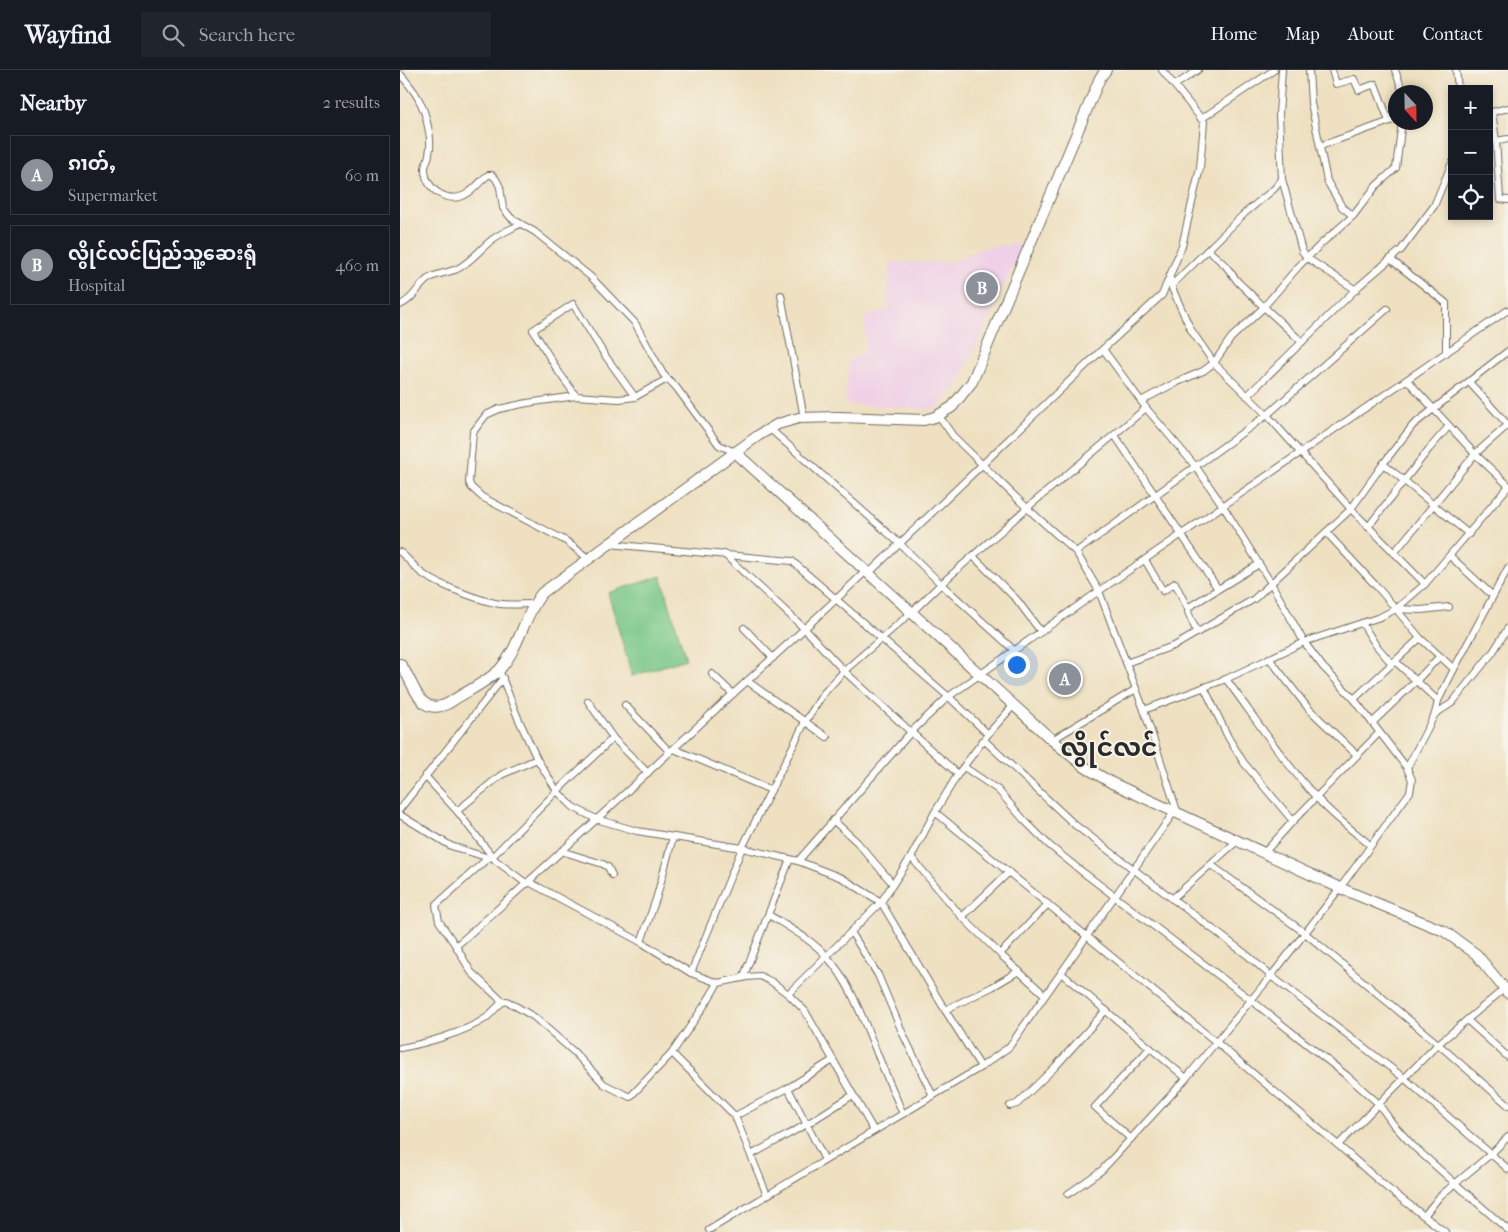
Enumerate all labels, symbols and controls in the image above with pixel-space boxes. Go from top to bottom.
search box [141,12,491,57]
text: Wayfind [25,21,111,49]
icon: search [159,21,187,49]
text: Search here [199,24,295,46]
text: Home [1210,24,1257,45]
text: Map [1285,24,1320,45]
text: About [1348,24,1394,45]
text: Contact [1422,24,1483,45]
north arrow [1388,85,1433,130]
map controls [1448,85,1493,220]
button: + [1448,85,1493,130]
text: Nearby [20,91,86,115]
text: 2 results [323,93,380,112]
button: − [1448,130,1493,175]
text: ၵၢတ်ႇ [68,153,117,175]
text: A [32,166,42,185]
text: 60 m [345,166,379,185]
button: locate [1448,175,1493,220]
text: Supermarket [68,186,158,205]
text: လွိုင်လင်ပြည်သူ့ဆေးရုံ [68,243,257,265]
text: B [32,256,42,275]
text: 460 m [335,256,379,275]
pin: B [966,269,998,307]
text: Hospital [68,276,125,295]
your location [1004,652,1030,678]
pin: A [1049,660,1081,698]
district label: လွိုင်လင် [1060,730,1158,768]

